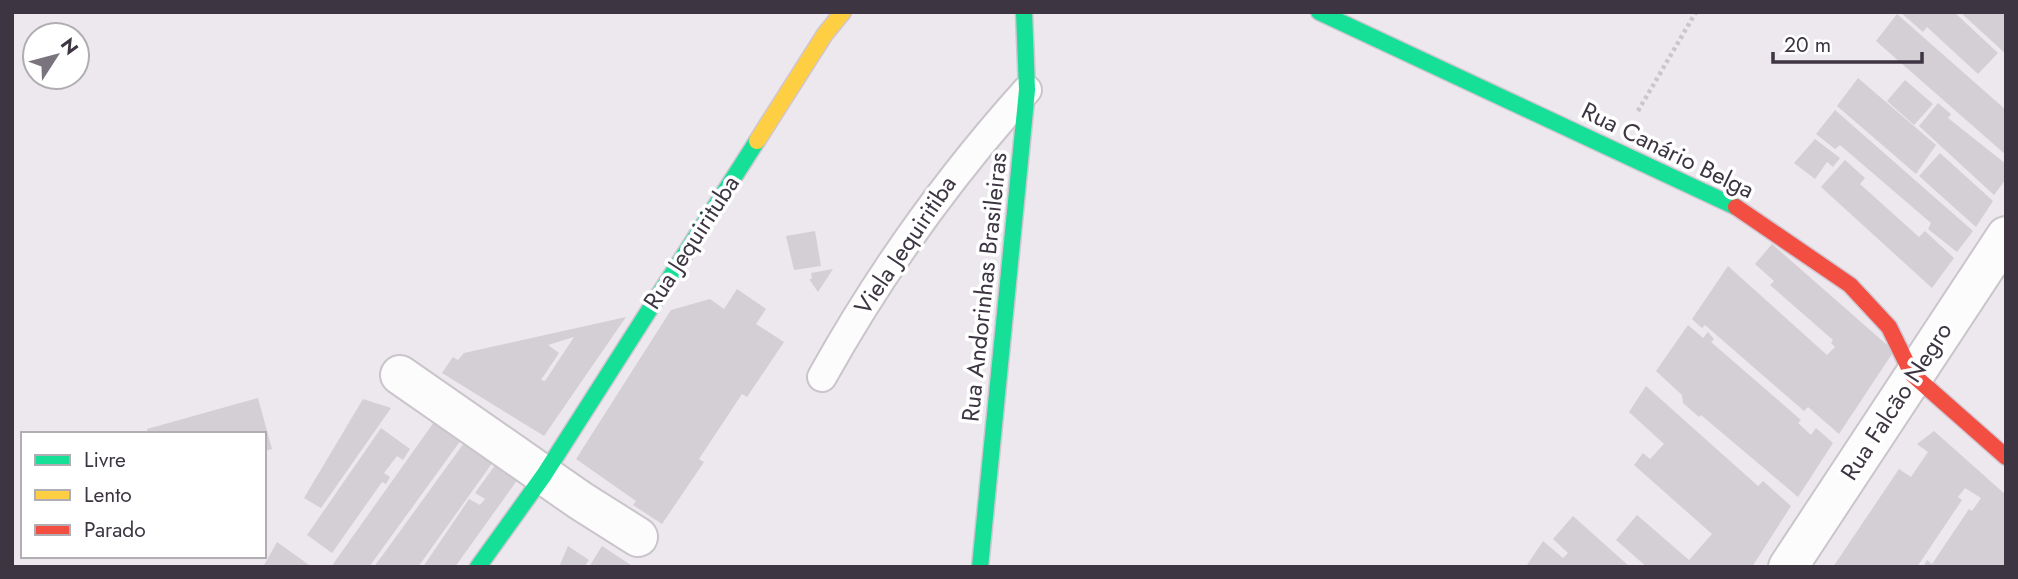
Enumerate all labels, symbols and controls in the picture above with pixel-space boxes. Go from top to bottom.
north arrow [21,21,91,91]
scale bar [1773,21,1922,65]
text: 20 m [1784,30,1831,60]
text: N [54,32,85,60]
street label: Rua Canário Belga [1576,93,1760,207]
street label: Rua Andorinhas Brasileiras [952,151,1016,423]
street label: Rua Jequirituba [635,168,747,316]
street label: Viela Jequiritiba [845,168,965,322]
street label: Rua Falcão Negro [1832,315,1960,487]
legend [21,432,266,558]
text: Livre [84,445,126,475]
text: Lento [84,480,132,510]
text: Parado [84,515,146,545]

